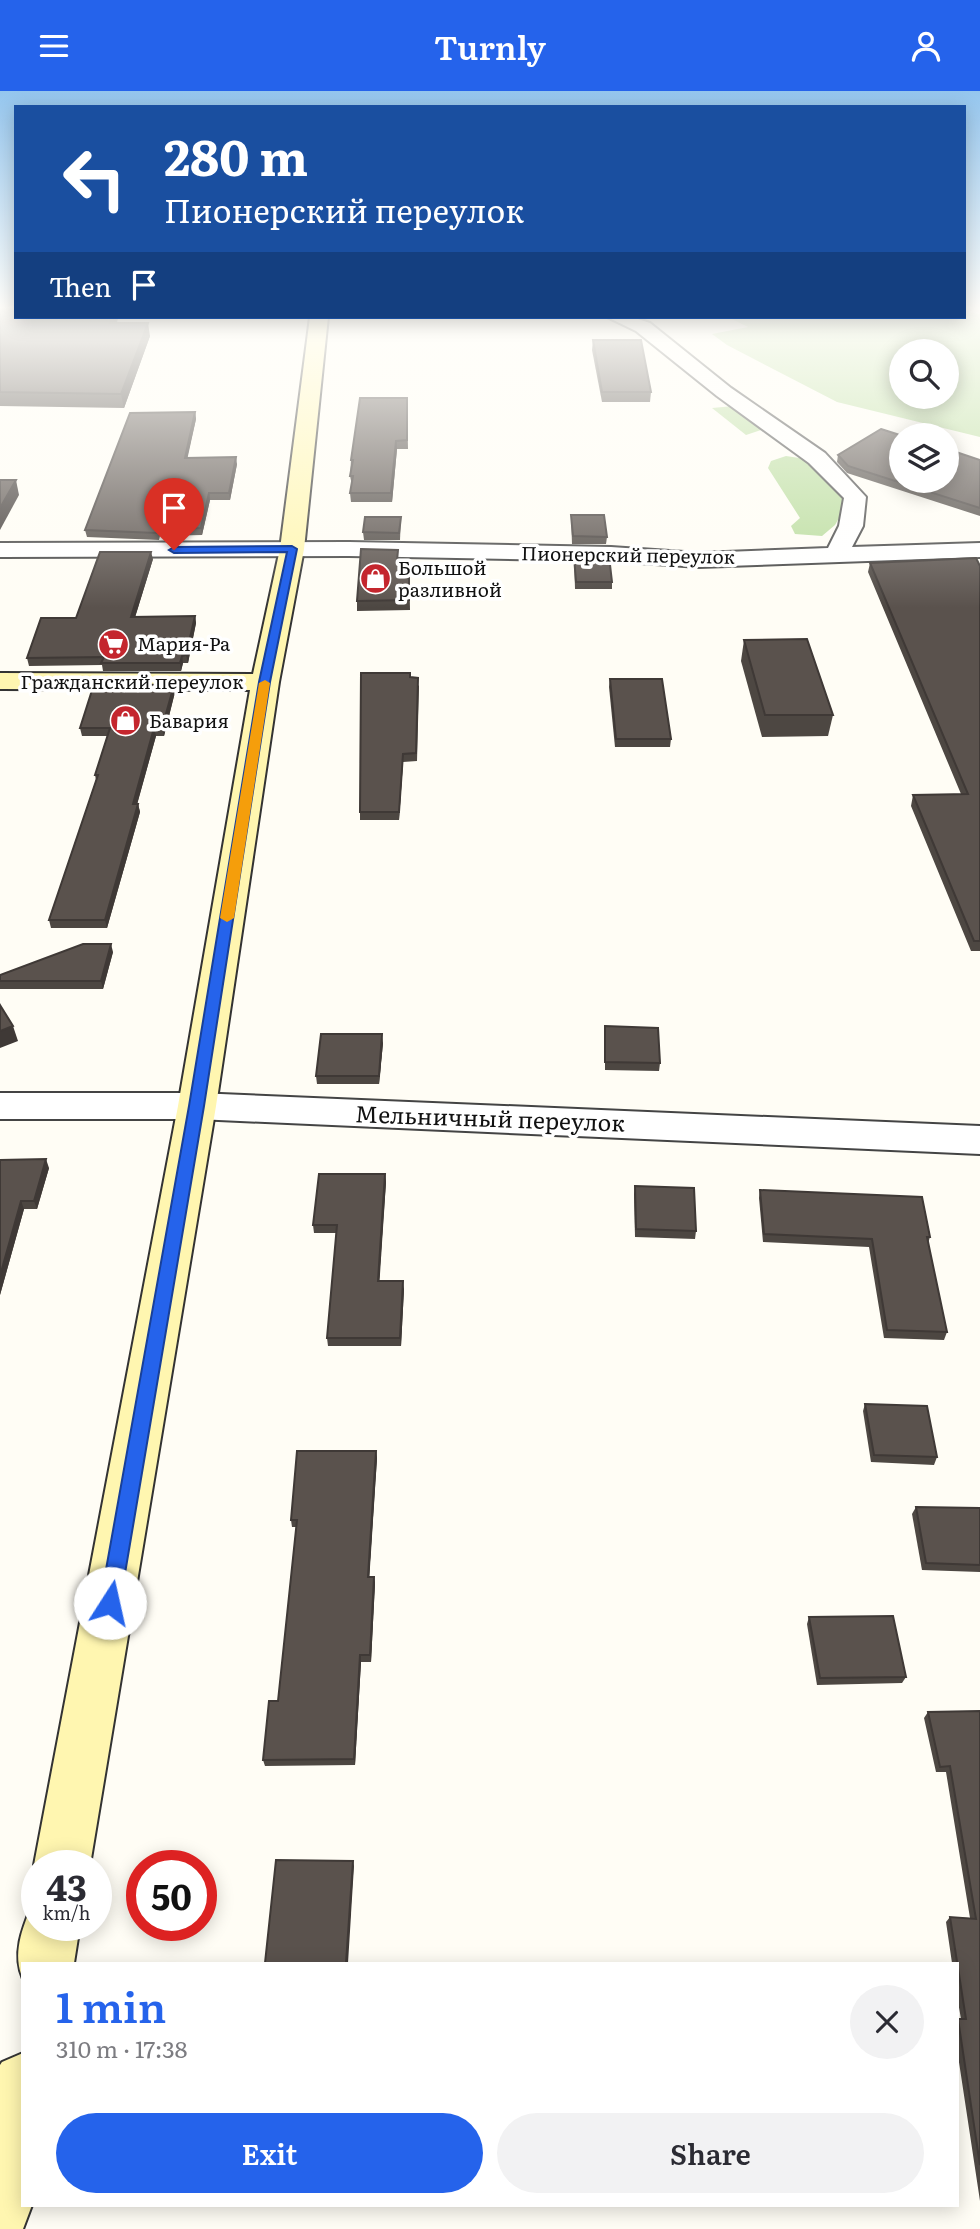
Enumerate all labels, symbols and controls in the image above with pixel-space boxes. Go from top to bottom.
text: Turnly [434,22,546,70]
icon: menu [35,27,73,65]
icon: person [907,27,945,65]
text: 280 m [164,118,308,191]
icon: left [49,133,140,224]
text: Пионерский переулок [164,185,524,233]
text: Then [49,266,111,305]
icon: arrive [125,266,163,304]
map controls [889,339,959,493]
button: search [889,339,959,409]
button: layers [889,423,959,493]
pin [144,478,204,550]
icon: arrive [155,489,193,527]
street label: Пионерский переулок [521,538,736,570]
place label: Большой разливной [398,553,502,603]
shop icon: Большой разливной [358,562,392,596]
supermarket icon: Мария-Ра [97,627,131,661]
place label: Мария-Ра [137,629,231,657]
street label: Гражданский переулок [21,667,244,695]
shop icon: Бавария [109,704,143,738]
place label: Бавария [149,706,229,734]
street label: Мельничный переулок [355,1095,626,1139]
position arrow [73,1566,147,1640]
speed limit sign: 50 [126,1850,217,1941]
text: 43 [46,1860,87,1912]
text: km/h [43,1899,90,1926]
text: 1 min [56,1974,166,2036]
button: close [850,1985,924,2059]
text: 310 m · 17:38 [56,2031,187,2065]
button: Exit [56,2113,483,2193]
button: Share [497,2113,924,2193]

